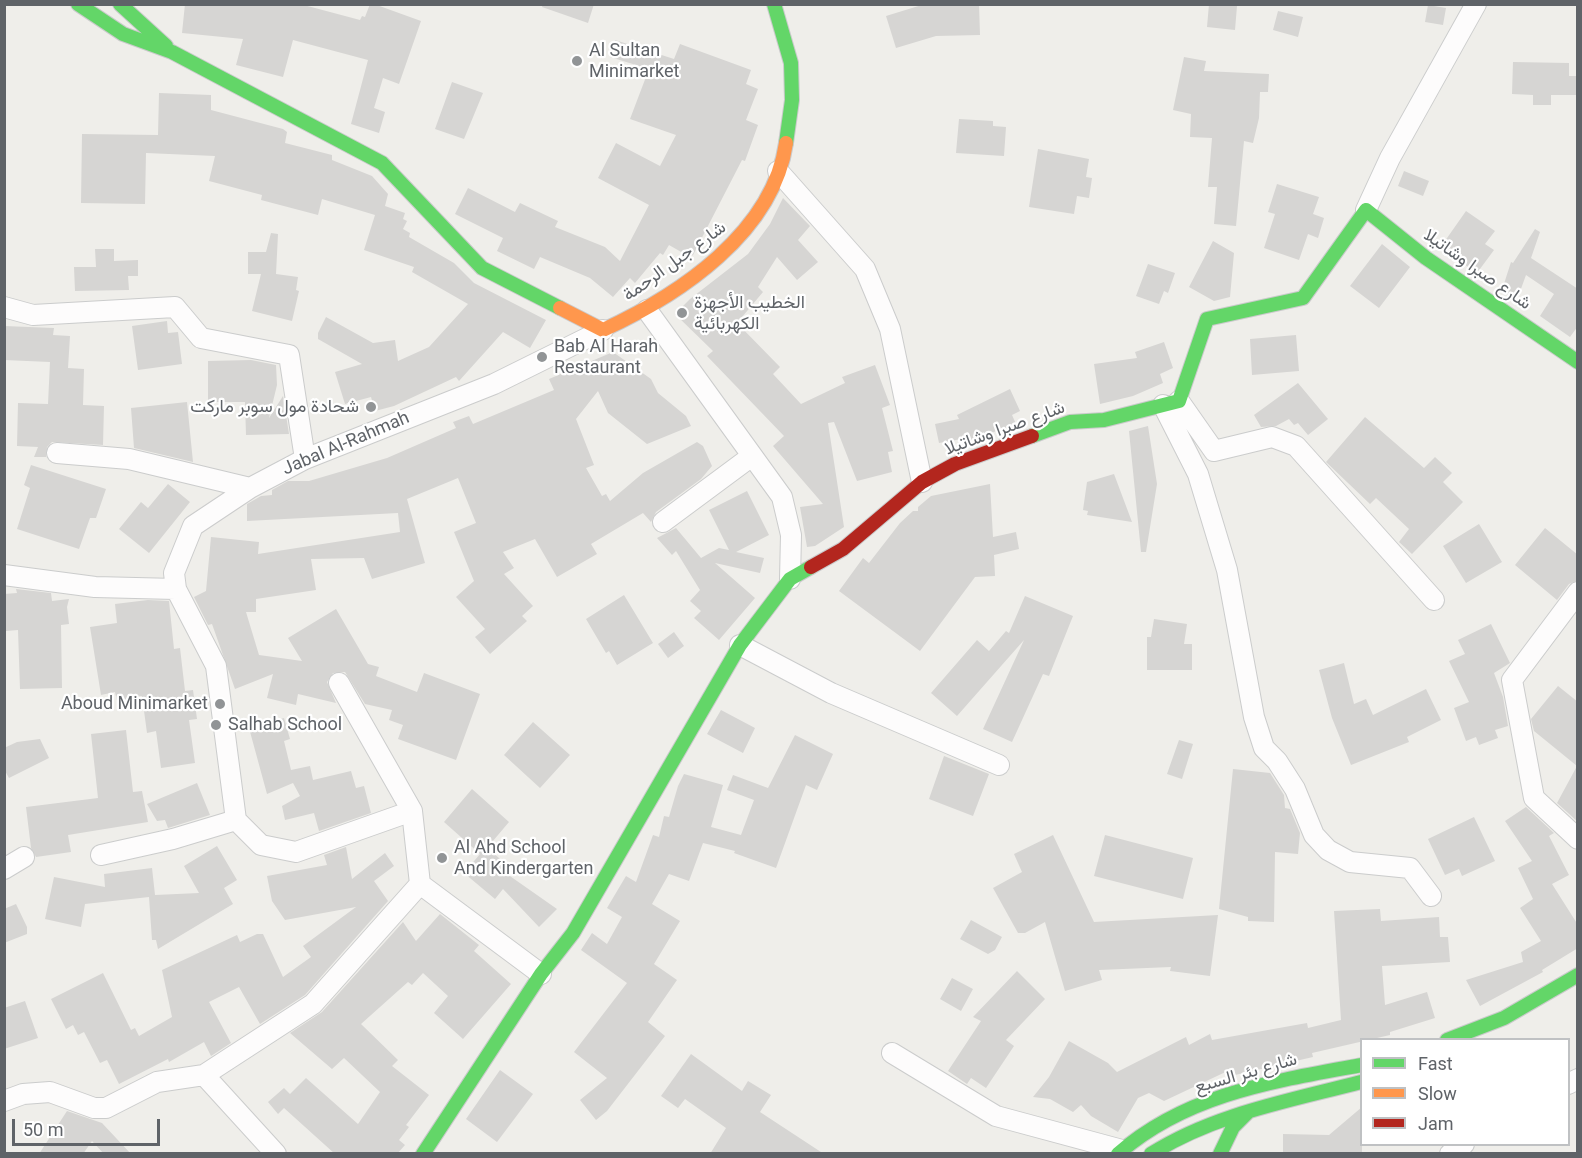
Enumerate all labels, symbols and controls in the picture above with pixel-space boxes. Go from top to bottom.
place label: Al Sultan Minimarket [589,40,679,82]
marker: Al Sultan Minimarket [570,54,584,68]
street label: شارع جبل الرحمة [619,217,731,307]
street label: شارع صبرا وشاتيلا [1419,225,1535,315]
place label: الخطيب الأجهزة الكهربائية [694,292,805,334]
marker: الخطيب الأجهزة الكهربائية [675,306,689,320]
place label: Bab Al Harah Restaurant [554,336,658,378]
marker: Bab Al Harah Restaurant [535,350,549,364]
place label: شحادة مول سوبر ماركت [190,396,359,418]
street label: شارع صبرا وشاتيلا [942,397,1068,461]
marker: شحادة مول سوبر ماركت [364,400,378,414]
street label: Jabal Al-Rahmah [279,408,413,480]
place label: Aboud Minimarket [61,693,208,715]
marker: Aboud Minimarket [213,697,227,711]
place label: Salhab School [228,714,342,736]
marker: Salhab School [209,718,223,732]
place label: Al Ahd School And Kindergarten [454,837,593,880]
marker: Al Ahd School And Kindergarten [435,851,449,865]
legend [1360,1038,1570,1146]
street label: شارع بئر السبع [1192,1049,1300,1099]
text: Fast [1418,1053,1453,1074]
text: Slow [1418,1083,1457,1104]
scale bar [15,1107,164,1145]
text: Jam [1418,1113,1454,1134]
text: 50 m [23,1119,63,1140]

